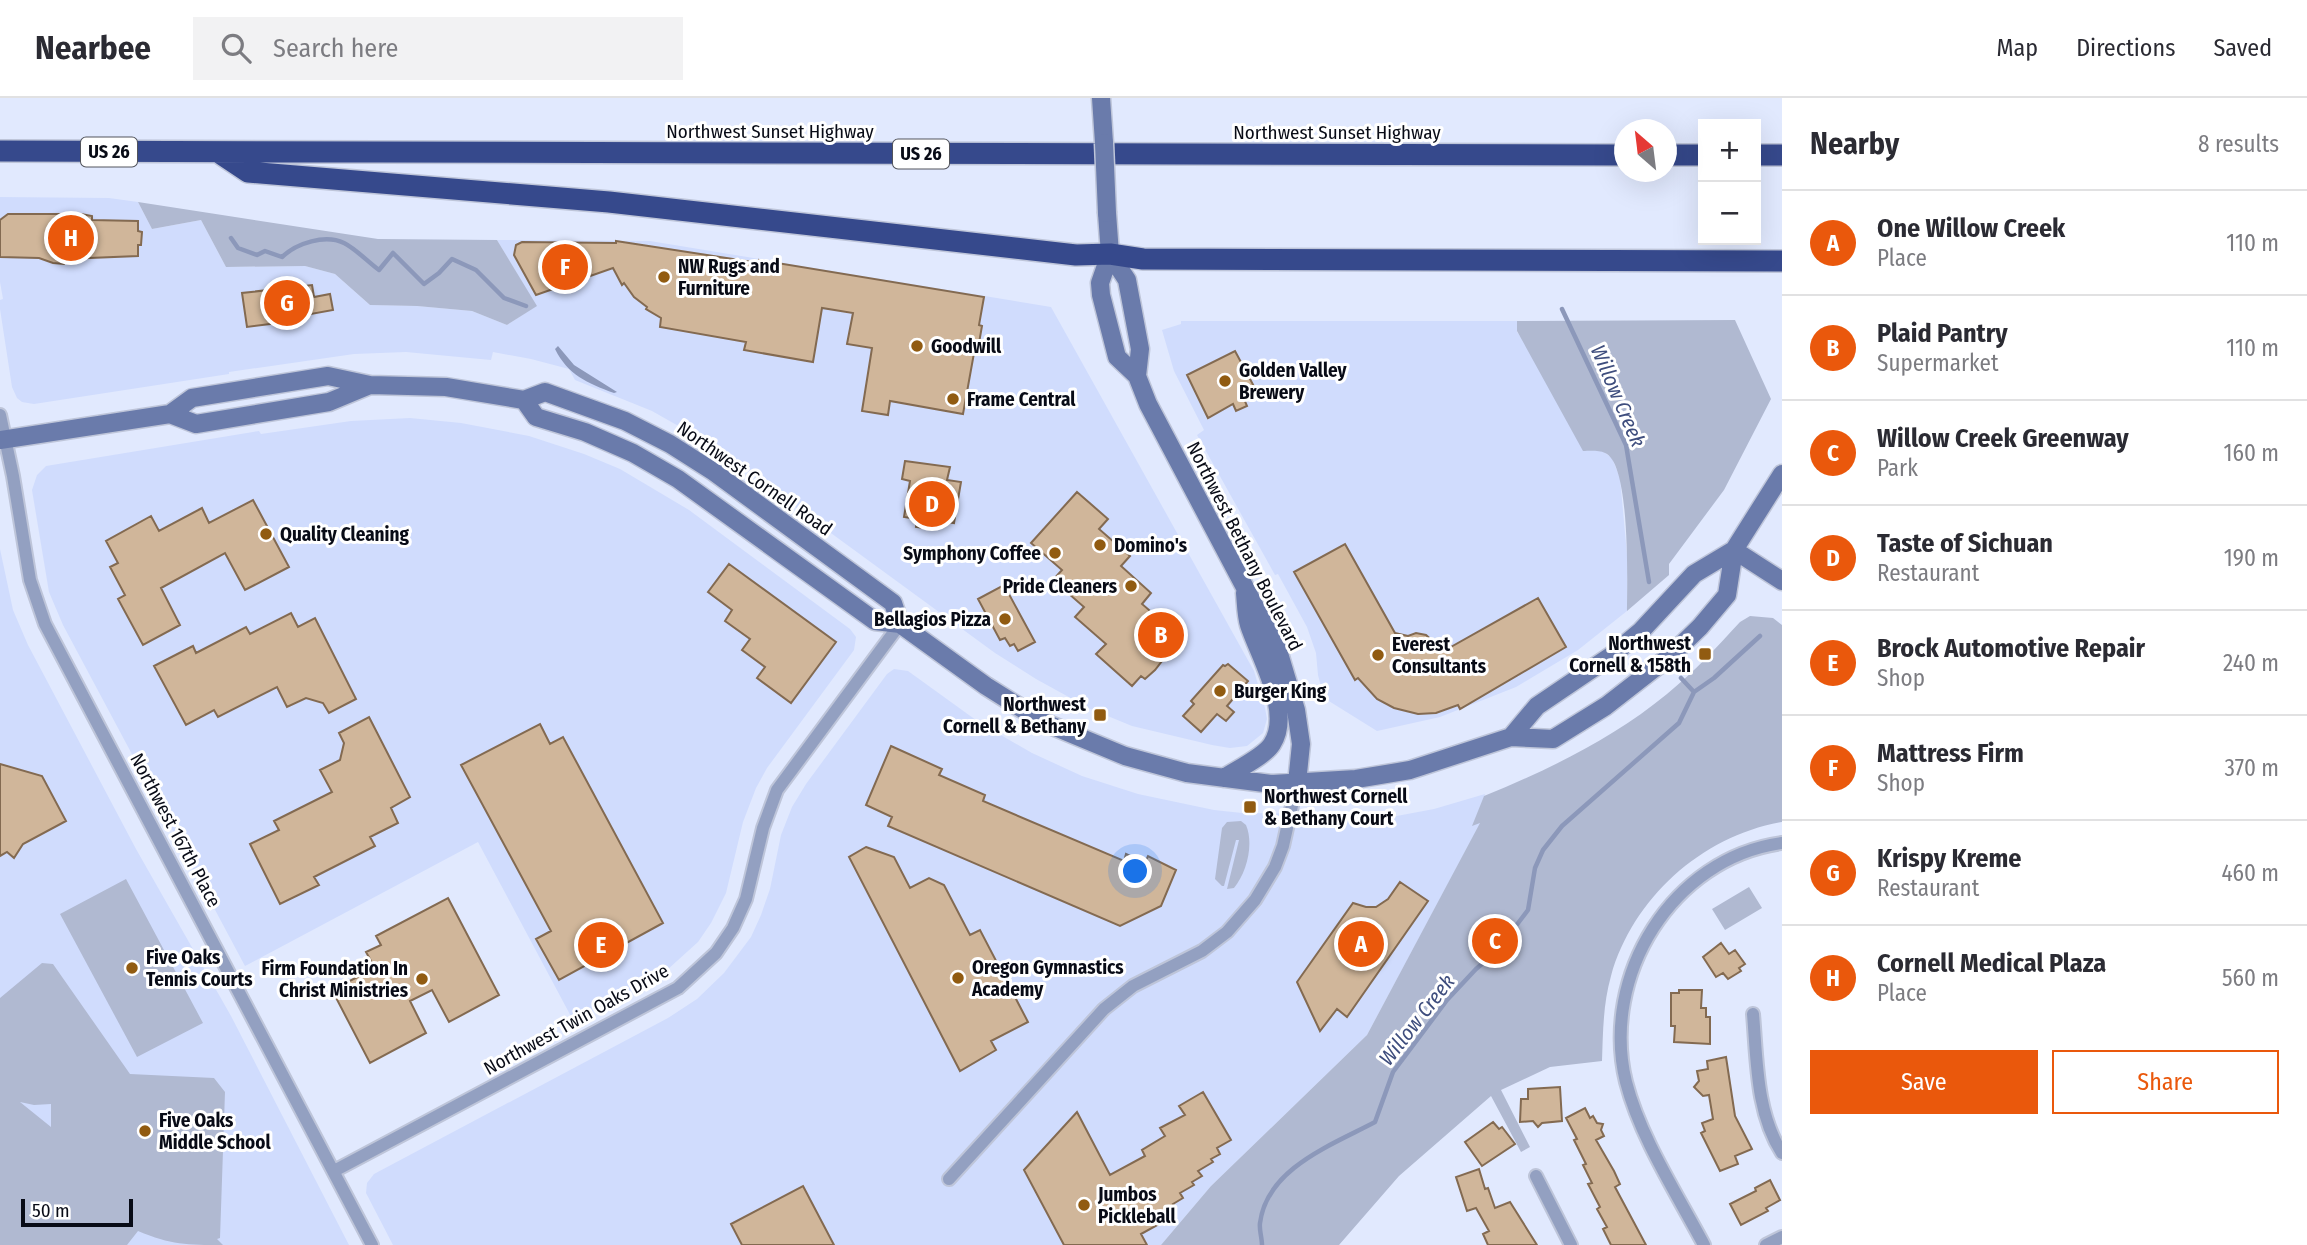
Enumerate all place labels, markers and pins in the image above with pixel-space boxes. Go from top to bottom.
pin: H [48,212,94,264]
pin: F [542,241,588,293]
place label: NW Rugs and Furniture [678,255,780,300]
marker: NW Rugs and Furniture [656,269,672,285]
pin: G [264,277,310,329]
place label: Goodwill [931,335,1002,358]
marker: Goodwill [909,338,925,354]
place label: Golden Valley Brewery [1239,359,1348,404]
marker: Golden Valley Brewery [1217,373,1233,389]
place label: Frame Central [967,388,1076,411]
marker: Frame Central [945,391,961,407]
pin: D [909,478,955,530]
place label: Quality Cleaning [280,523,409,546]
marker: Quality Cleaning [258,526,274,542]
place label: Domino's [1114,534,1188,557]
marker: Domino's [1092,537,1108,553]
place label: Symphony Coffee [903,542,1041,565]
marker: Symphony Coffee [1047,545,1063,561]
place label: Pride Cleaners [1003,575,1118,598]
marker: Pride Cleaners [1123,578,1139,594]
place label: Bellagios Pizza [874,608,991,631]
pin: B [1138,609,1184,661]
marker: Bellagios Pizza [997,611,1013,627]
place label: Northwest Cornell & 158th [1569,632,1691,677]
place label: Everest Consultants [1392,633,1487,678]
marker: Northwest Cornell & 158th [1697,646,1713,662]
marker: Everest Consultants [1370,647,1386,663]
place label: Burger King [1234,680,1327,703]
marker: Burger King [1212,683,1228,699]
place label: Northwest Cornell & Bethany [943,693,1087,738]
marker: Northwest Cornell & Bethany [1092,707,1108,723]
place label: Northwest Cornell & Bethany Court [1264,785,1408,830]
marker: Northwest Cornell & Bethany Court [1242,799,1258,815]
pin: C [1472,915,1518,967]
pin: A [1338,918,1384,970]
pin: E [578,919,624,971]
place label: Five Oaks Tennis Courts [146,946,253,991]
place label: Oregon Gymnastics Academy [971,956,1124,1001]
place label: Firm Foundation In Christ Ministries [262,957,409,1002]
marker: Five Oaks Tennis Courts [124,960,140,976]
marker: Oregon Gymnastics Academy [950,970,966,986]
marker: Firm Foundation In Christ Ministries [414,971,430,987]
place label: Five Oaks Middle School [159,1109,271,1154]
marker: Five Oaks Middle School [137,1123,153,1139]
place label: Jumbos Pickleball [1097,1183,1177,1228]
marker: Jumbos Pickleball [1076,1197,1092,1213]

